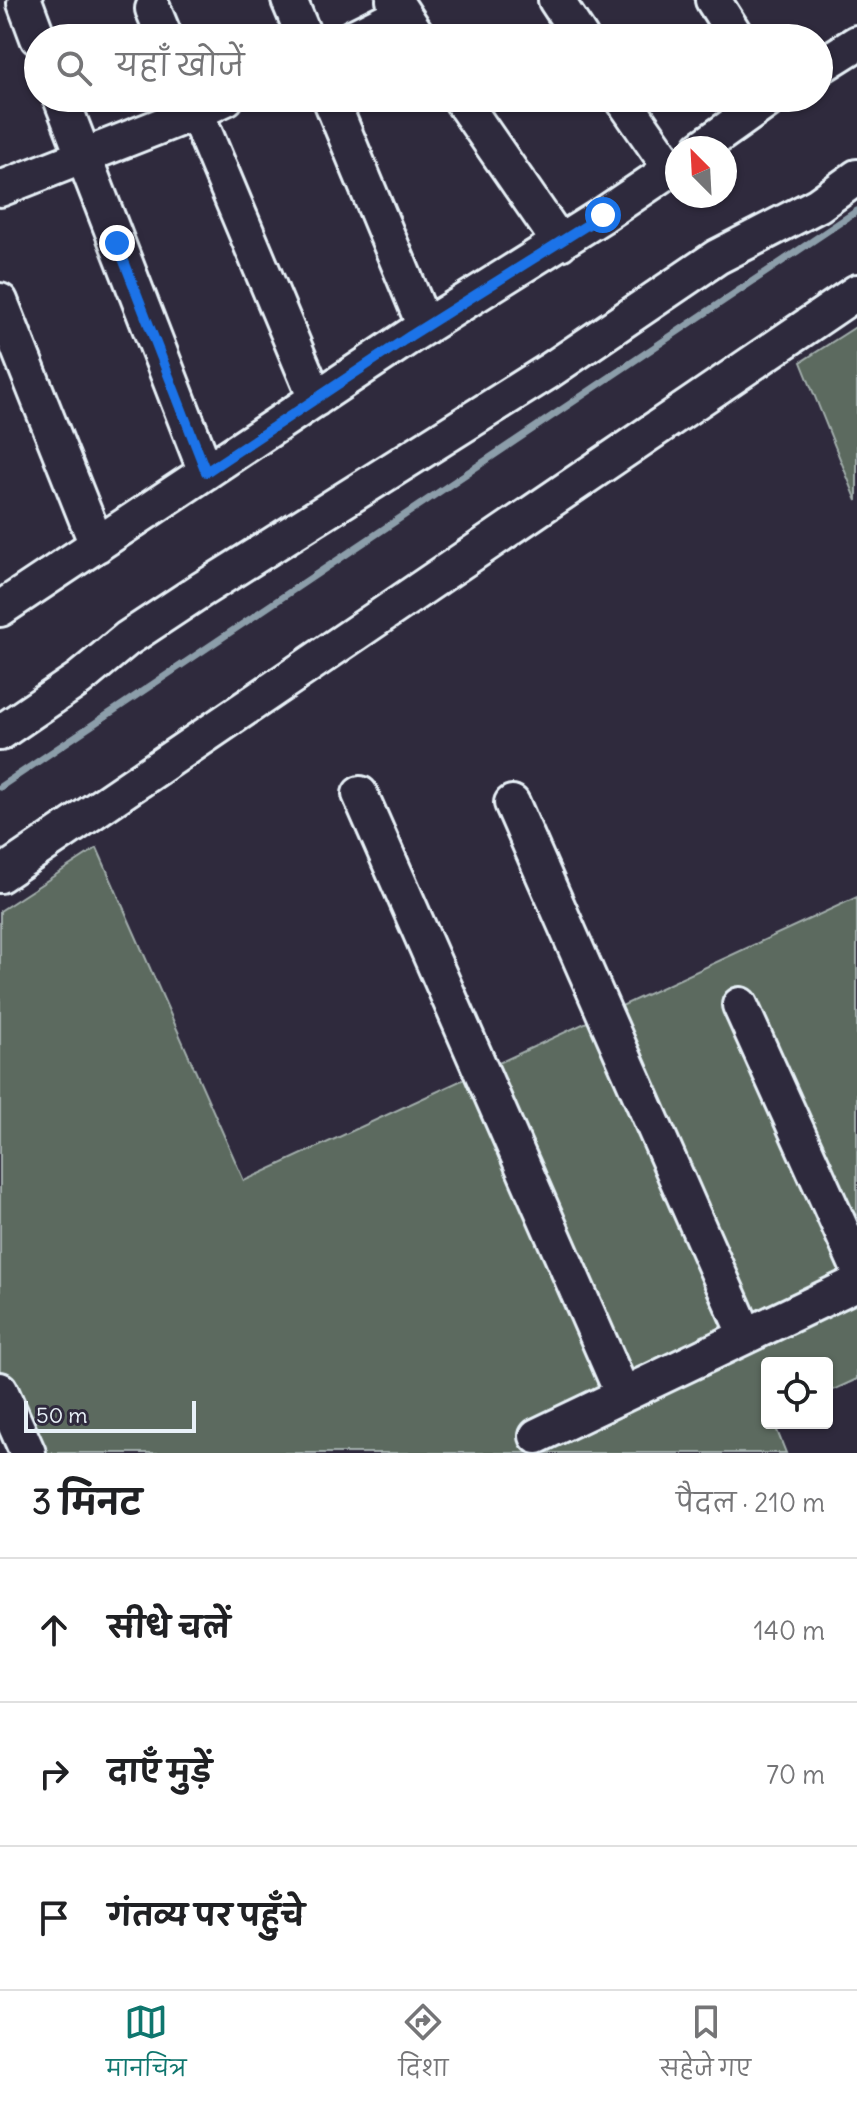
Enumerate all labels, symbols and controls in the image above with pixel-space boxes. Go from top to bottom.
search box [24,24,833,112]
icon: search [52,46,96,90]
text: यहाँ खोजें [116,46,244,84]
north arrow [665,136,737,208]
route start [585,197,621,233]
route end [99,225,135,261]
map controls [761,1357,833,1429]
button: locate [761,1357,833,1429]
scale bar [24,1397,196,1433]
text: 50 m [36,1401,88,1429]
text: 3 मिनट [32,1480,142,1523]
text: पैदल · 210 m [676,1486,825,1519]
icon: ahead [32,1608,76,1652]
text: सीधे चलें [108,1608,230,1646]
text: 140 m [754,1614,825,1647]
icon: right [32,1752,76,1796]
text: दाएँ मुड़ें [108,1752,212,1790]
text: 70 m [766,1758,825,1791]
icon: arrive [32,1896,76,1940]
text: गंतव्य पर पहुँचे [108,1896,305,1934]
tab: मानचित्र [106,2000,187,2093]
tab: दिशा [398,2000,448,2093]
tab: सहेजे गए [660,2000,751,2093]

